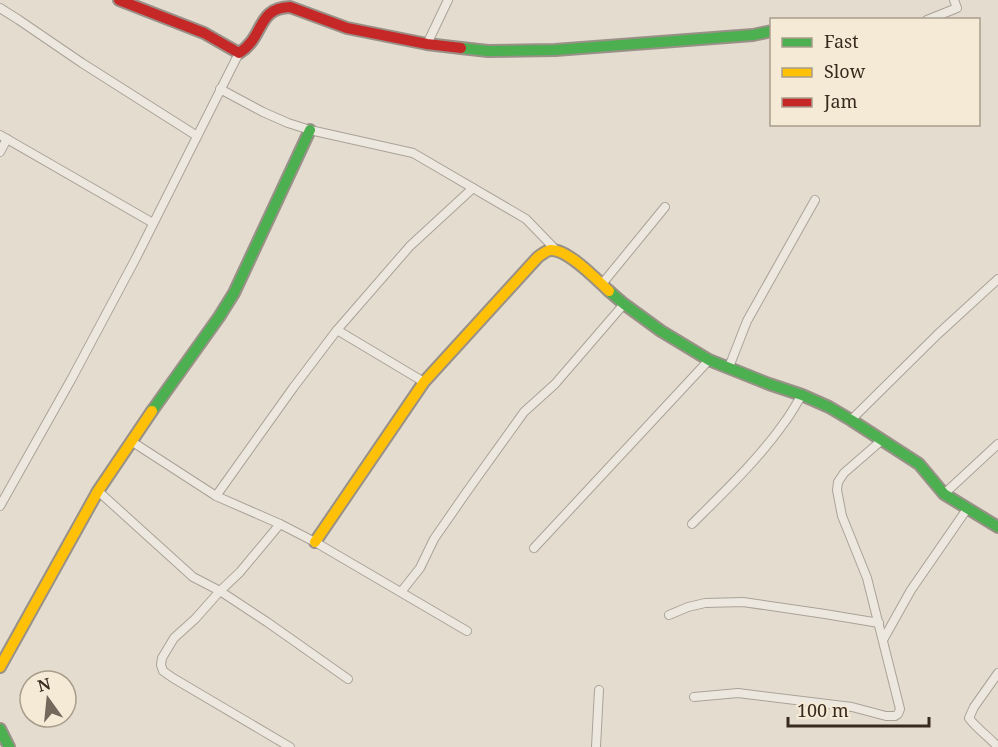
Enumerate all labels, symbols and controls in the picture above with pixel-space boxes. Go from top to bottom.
legend [770,18,980,126]
text: Fast [824,29,859,53]
text: Slow [824,59,866,83]
text: Jam [823,89,858,113]
north arrow [18,669,78,729]
text: N [35,672,53,697]
scale bar [788,690,929,728]
text: 100 m [797,698,849,722]

